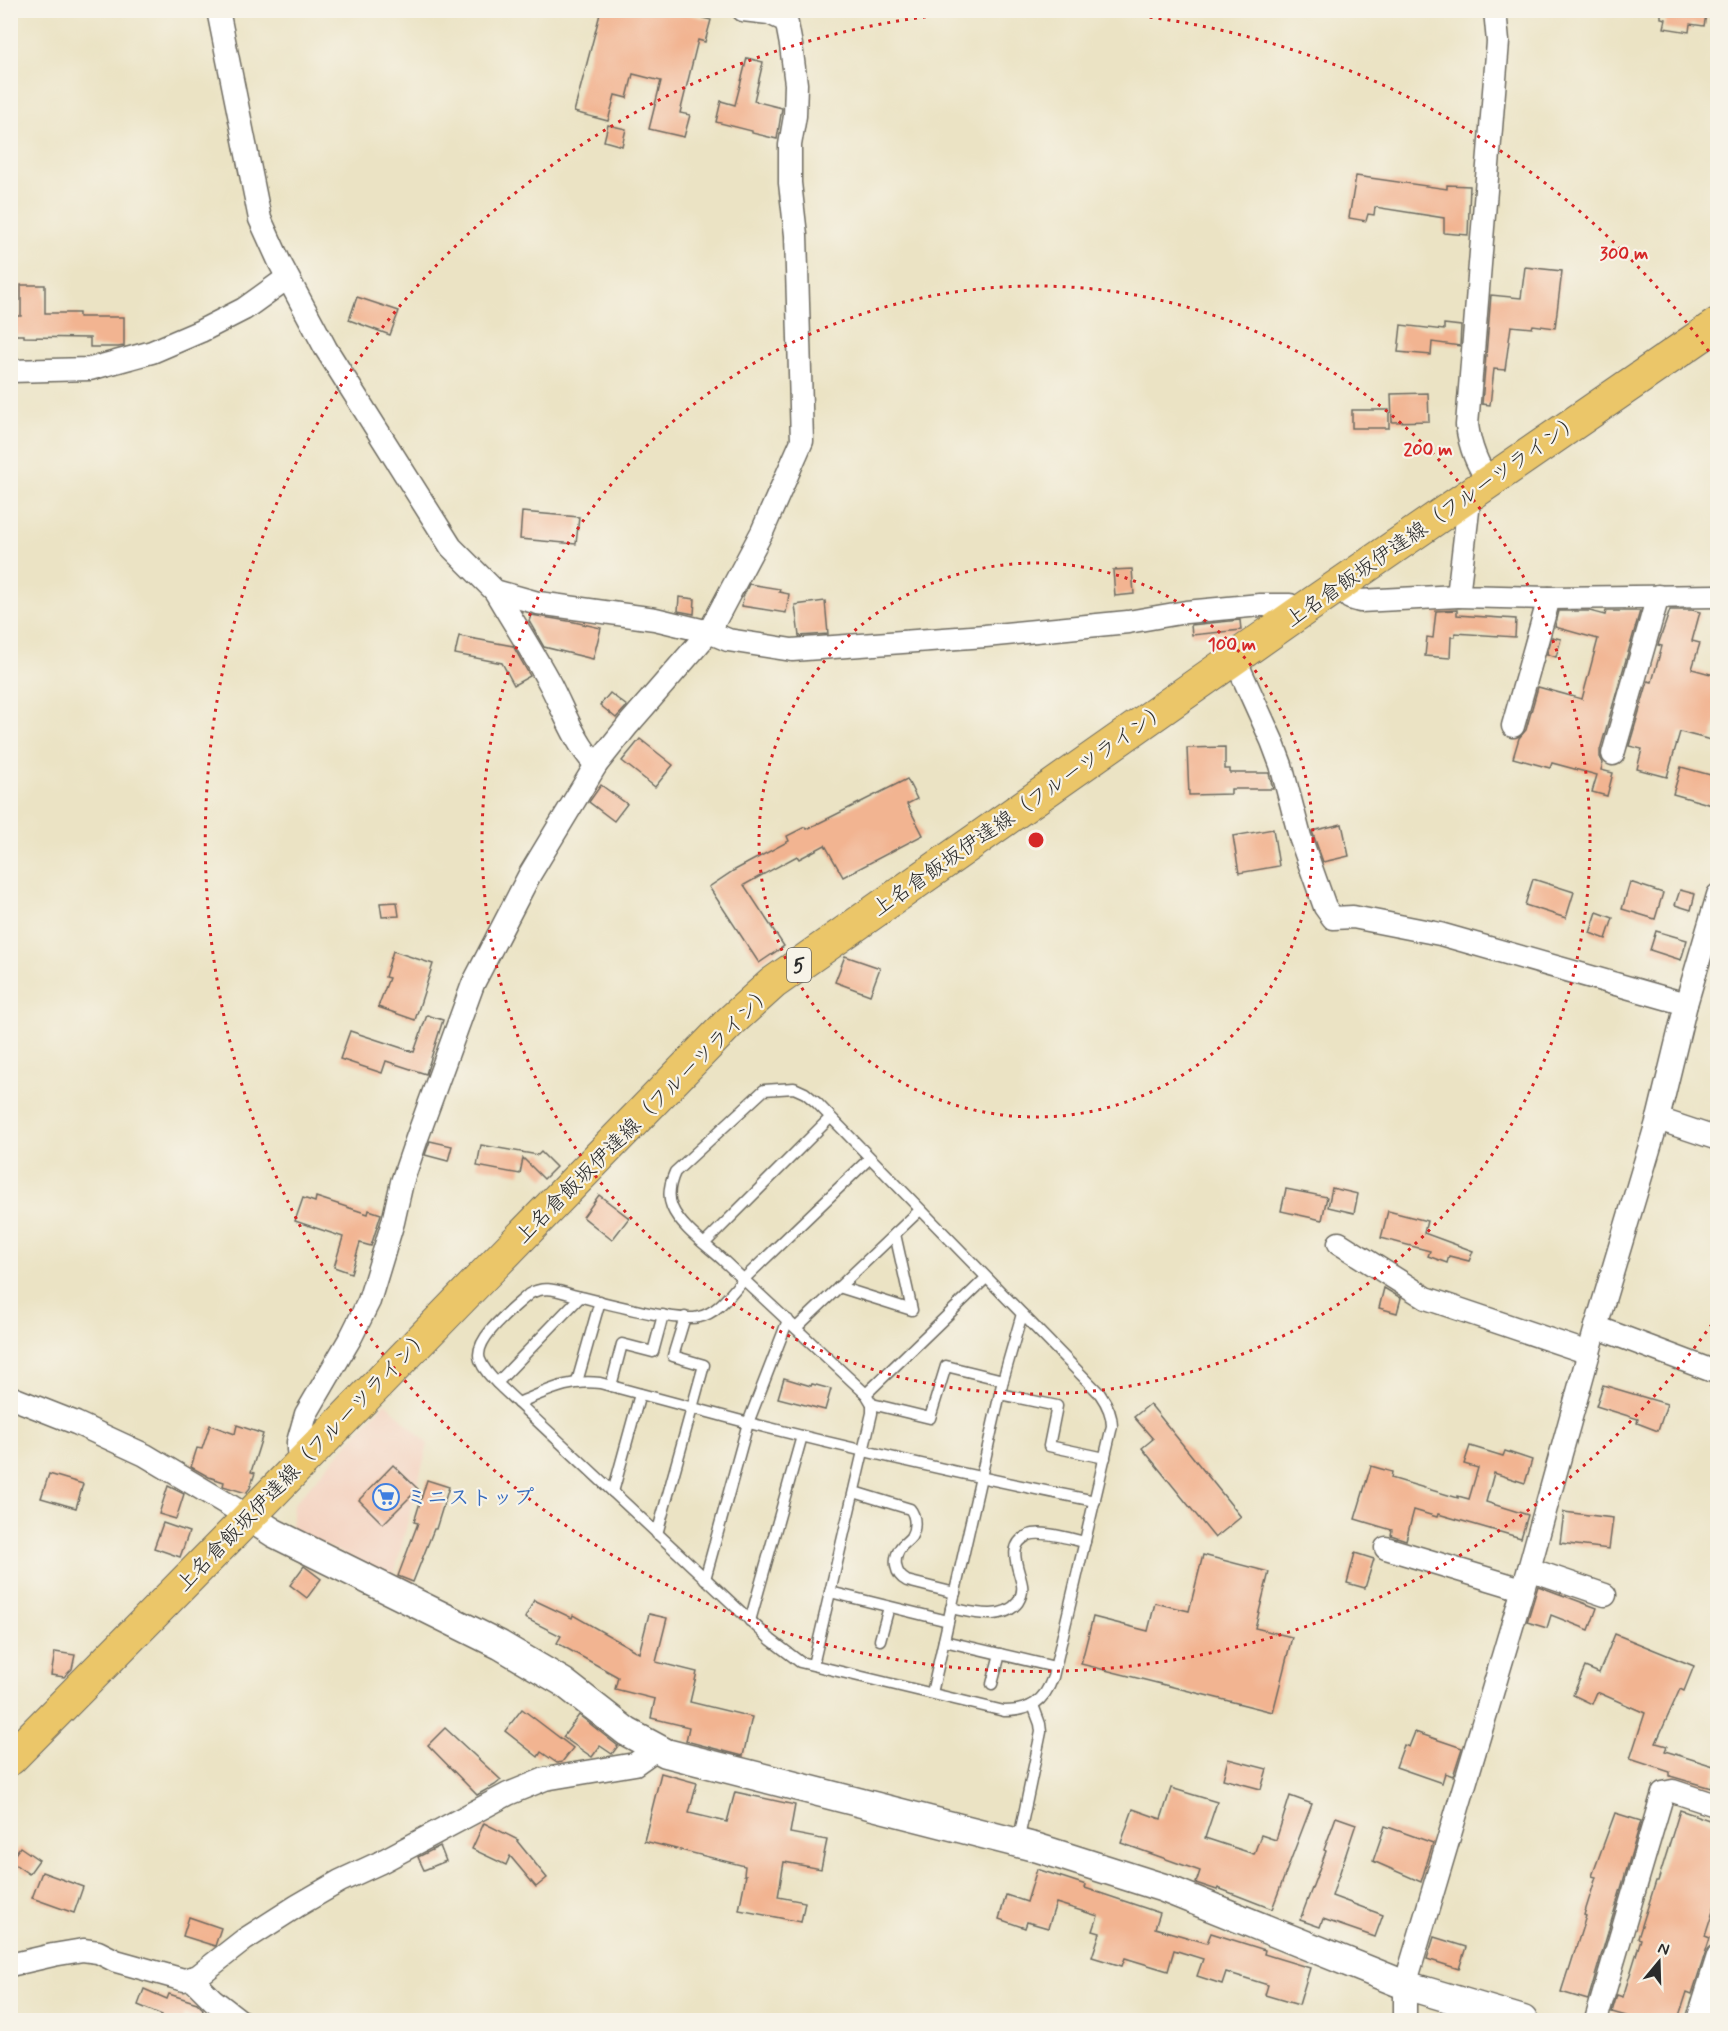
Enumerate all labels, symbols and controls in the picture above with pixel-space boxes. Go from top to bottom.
text: 300 m [1600,242,1648,266]
street label: 上名倉飯坂伊達線（フルーツライン） [1280,407,1587,634]
text: 200 m [1403,438,1453,462]
text: 100 m [1208,633,1256,657]
street label: 上名倉飯坂伊達線（フルーツライン） [867,696,1174,923]
centre of rings [1026,830,1046,850]
road number: 5 [787,948,811,982]
street label: 上名倉飯坂伊達線（フルーツライン） [509,979,780,1250]
street label: 上名倉飯坂伊達線（フルーツライン） [170,1323,437,1598]
supermarket icon: ミニストップ [371,1482,401,1512]
place label: ミニストップ [406,1484,534,1512]
north arrow [1629,1932,1689,1992]
text: N [1655,1938,1672,1961]

